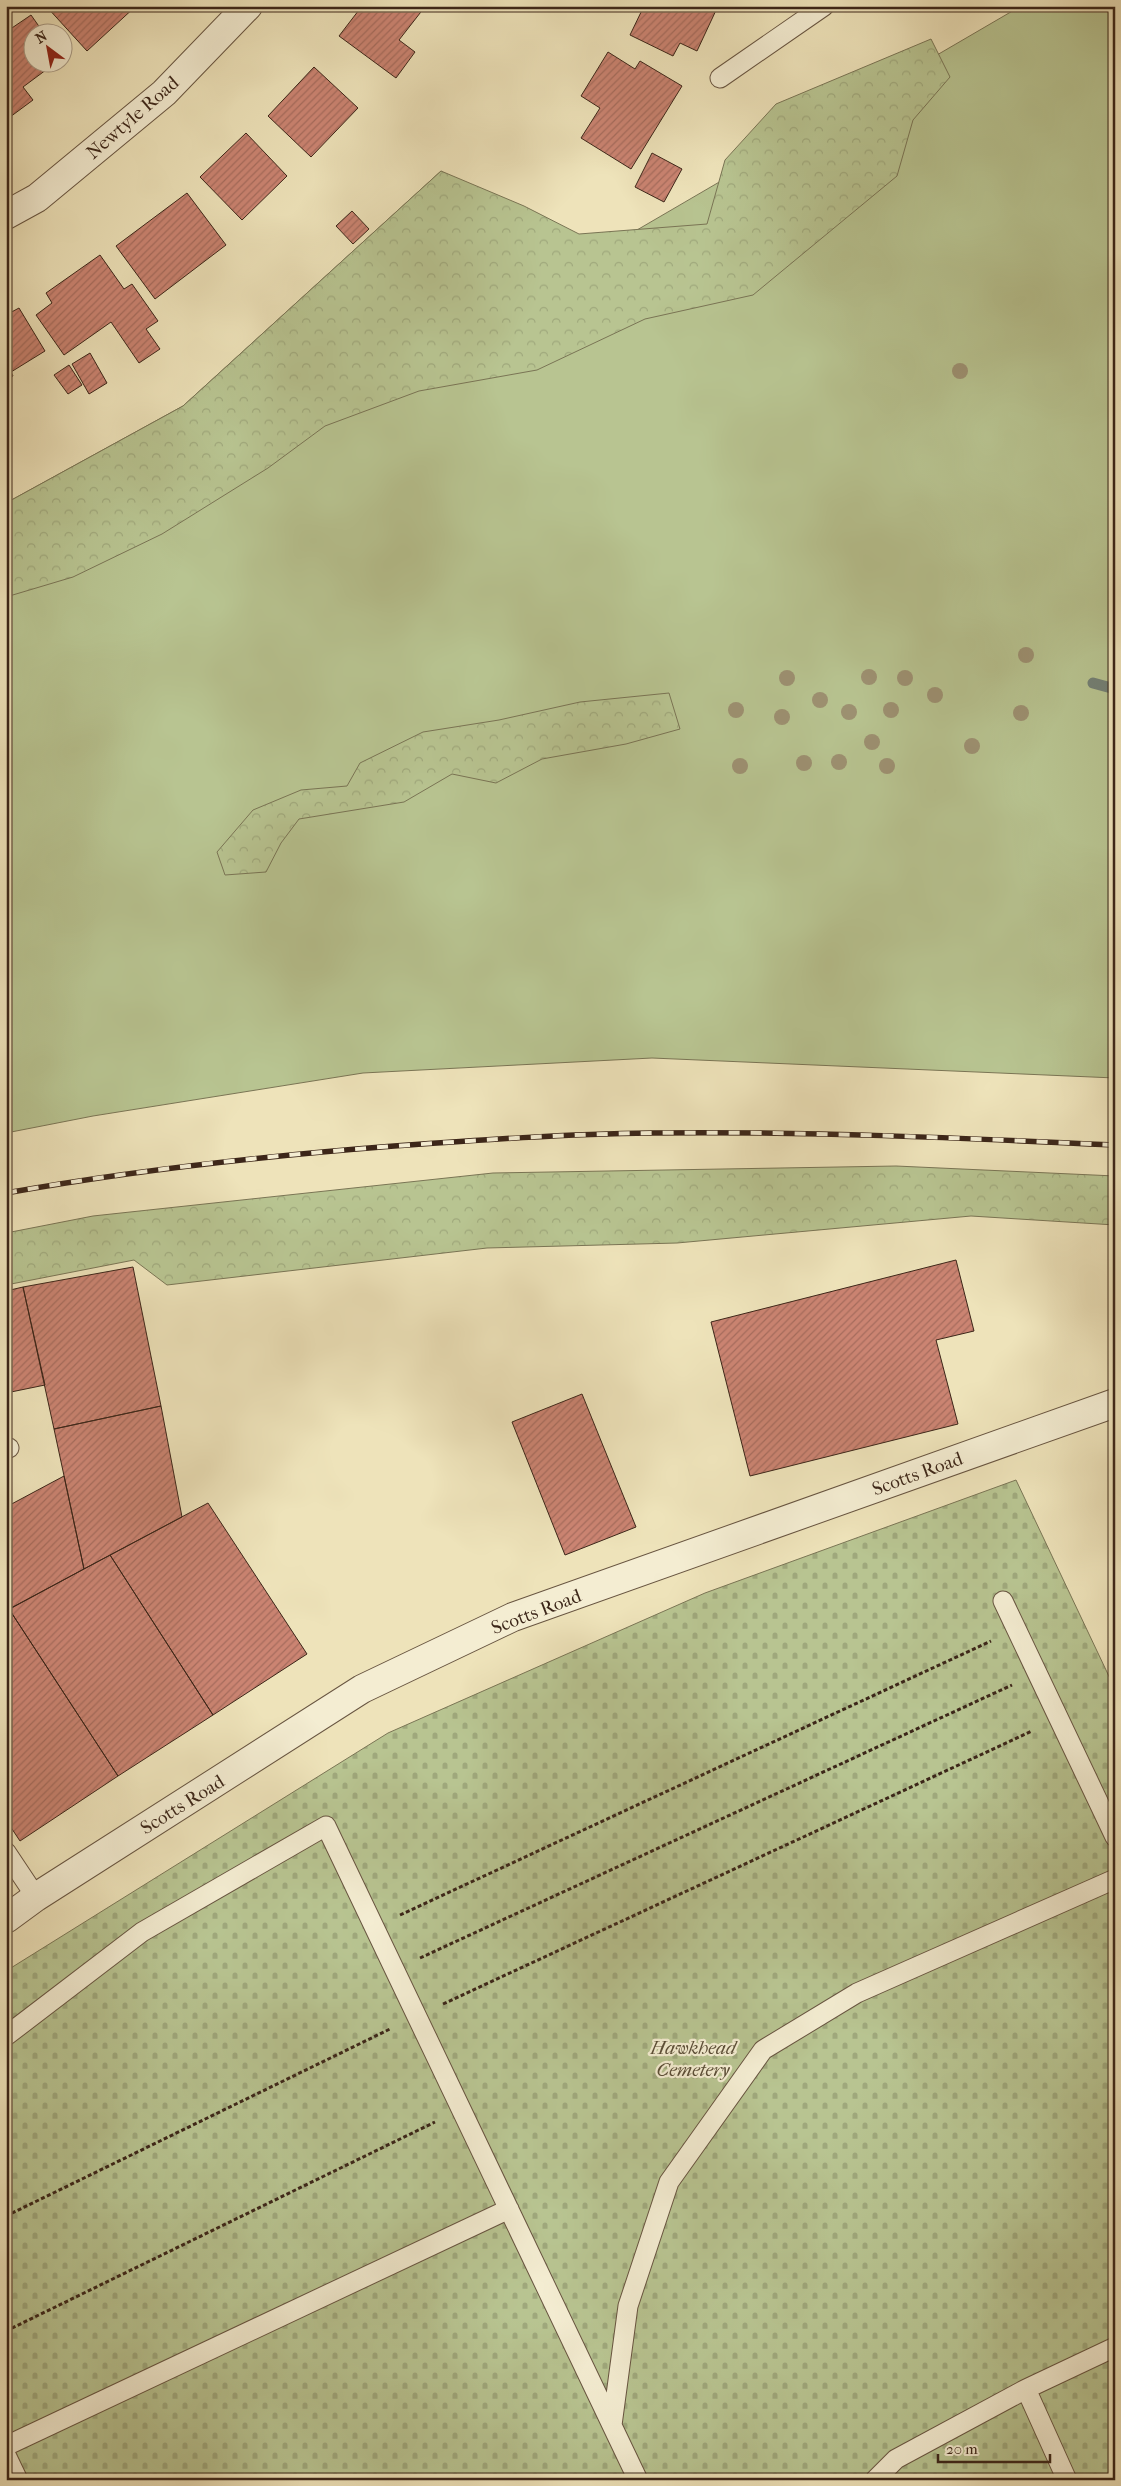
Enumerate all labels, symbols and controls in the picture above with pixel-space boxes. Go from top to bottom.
north arrow [22,22,72,72]
text: N [32,27,51,47]
street label: Newtyle Road [82,71,184,164]
street label: Scotts Road [869,1447,966,1500]
street label: Scotts Road [488,1584,585,1639]
street label: Scotts Road [137,1770,229,1839]
park label: Hawkhead Cemetery [649,2037,738,2081]
scale bar [938,2431,1051,2463]
text: 20 m [946,2440,978,2458]

